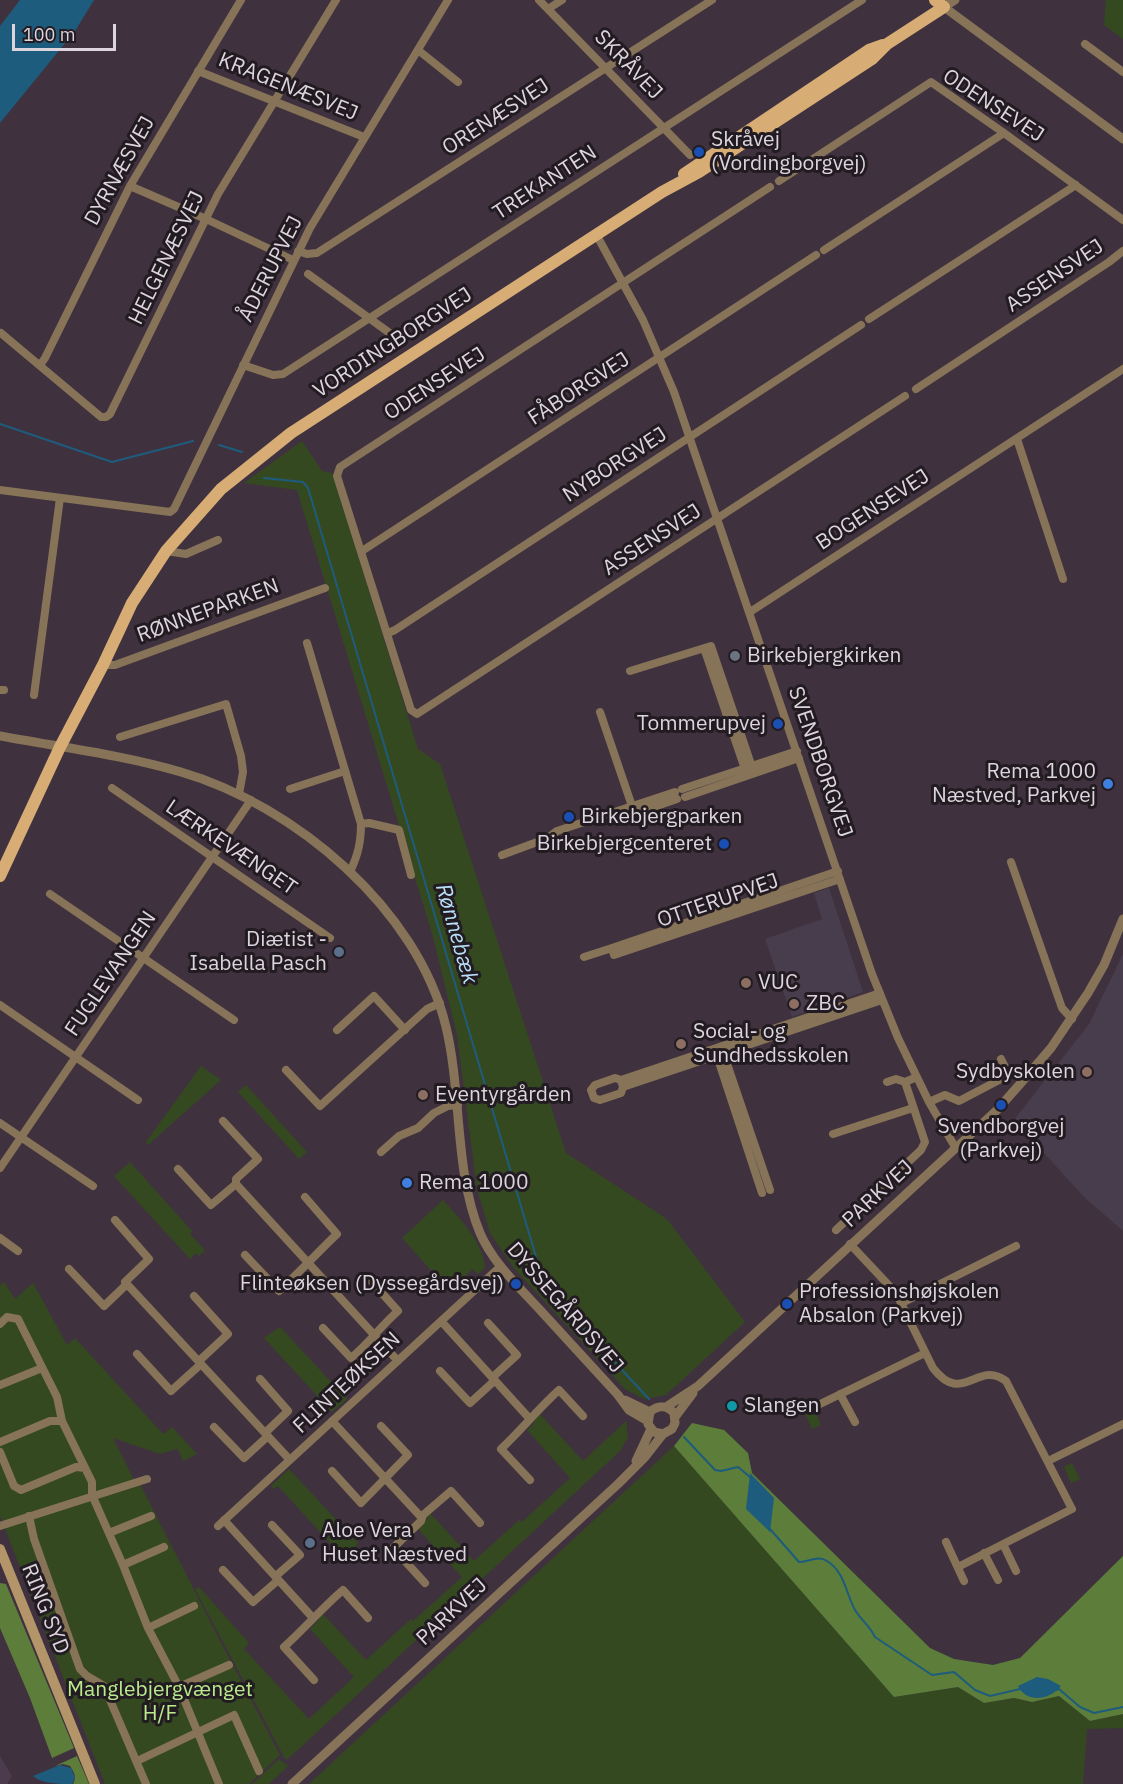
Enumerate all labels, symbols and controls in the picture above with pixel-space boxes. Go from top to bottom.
scale bar [15,12,118,50]
text: 100 m [23,23,75,46]
street label: SKRÅVEJ [589,25,667,105]
street label: KRAGENÆSVEJ [215,48,361,126]
street label: ODENSEVEJ [938,64,1048,148]
street label: ORENÆSVEJ [438,73,554,161]
street label: DYRNÆSVEJ [80,112,160,230]
place label: Skråvej (Vordingborgvej) [711,127,867,177]
street label: TREKANTEN [488,140,602,226]
marker: Skråvej (Vordingborgvej) [692,145,706,159]
street label: HELGENÆSVEJ [124,187,210,329]
street label: ÅDERUPVEJ [234,212,308,326]
street label: ASSENSVEJ [1001,234,1109,318]
street label: VORDINGBORGVEJ [309,282,477,404]
street label: ODENSEVEJ [380,342,490,426]
street label: FÅBORGVEJ [524,347,634,431]
street label: NYBORGVEJ [558,422,672,508]
street label: BOGENSEVEJ [812,464,934,556]
street label: ASSENSVEJ [598,499,706,581]
street label: RØNNEPARKEN [134,574,282,648]
place label: Birkebjergkirken [747,643,901,669]
marker: Birkebjergkirken [728,649,742,663]
street label: SVENDBORGVEJ [782,683,858,841]
place label: Tommerupvej [637,711,766,737]
marker: Tommerupvej [771,717,785,731]
place label: Rema 1000 Næstved, Parkvej [932,759,1096,809]
marker: Rema 1000 Næstved, Parkvej [1101,777,1115,791]
street label: LÆRKEVÆNGET [161,795,301,901]
place label: Birkebjergparken [581,804,742,830]
marker: Birkebjergparken [562,810,576,824]
place label: Birkebjergcenteret [537,831,712,857]
marker: Birkebjergcenteret [717,837,731,851]
street label: OTTERUPVEJ [654,868,782,934]
water label: Rønnebæk [429,881,483,987]
street label: FUGLEVANGEN [60,907,162,1041]
place label: Diætist - Isabella Pasch [190,927,327,977]
marker: Diætist - Isabella Pasch [332,945,346,959]
place label: VUC [758,970,798,996]
marker: VUC [739,976,753,990]
place label: ZBC [806,991,845,1017]
marker: ZBC [787,997,801,1011]
place label: Social- og Sundhedsskolen [693,1019,849,1069]
marker: Social- og Sundhedsskolen [674,1037,688,1051]
place label: Sydbyskolen [956,1059,1075,1085]
marker: Sydbyskolen [1080,1065,1094,1079]
place label: Eventyrgården [435,1082,571,1108]
marker: Eventyrgården [416,1088,430,1102]
marker: Svendborgvej (Parkvej) [994,1098,1008,1112]
place label: Svendborgvej (Parkvej) [937,1114,1065,1164]
street label: PARKVEJ [838,1155,918,1233]
place label: Rema 1000 [419,1170,529,1196]
marker: Rema 1000 [400,1176,414,1190]
street label: DYSSEGÅRDSVEJ [501,1237,629,1379]
place label: Flinteøksen (Dyssegårdsvej) [240,1271,504,1297]
marker: Flinteøksen (Dyssegårdsvej) [509,1277,523,1291]
place label: Professionshøjskolen Absalon (Parkvej) [799,1279,999,1329]
marker: Professionshøjskolen Absalon (Parkvej) [780,1297,794,1311]
street label: FLINTEØKSEN [288,1327,406,1439]
place label: Slangen [744,1393,819,1419]
marker: Slangen [725,1399,739,1413]
place label: Aloe Vera Huset Næstved [322,1518,467,1568]
marker: Aloe Vera Huset Næstved [303,1536,317,1550]
street label: RING SYD [16,1560,74,1658]
street label: PARKVEJ [412,1573,492,1651]
park label: Manglebjergvænget H/F [67,1677,253,1727]

